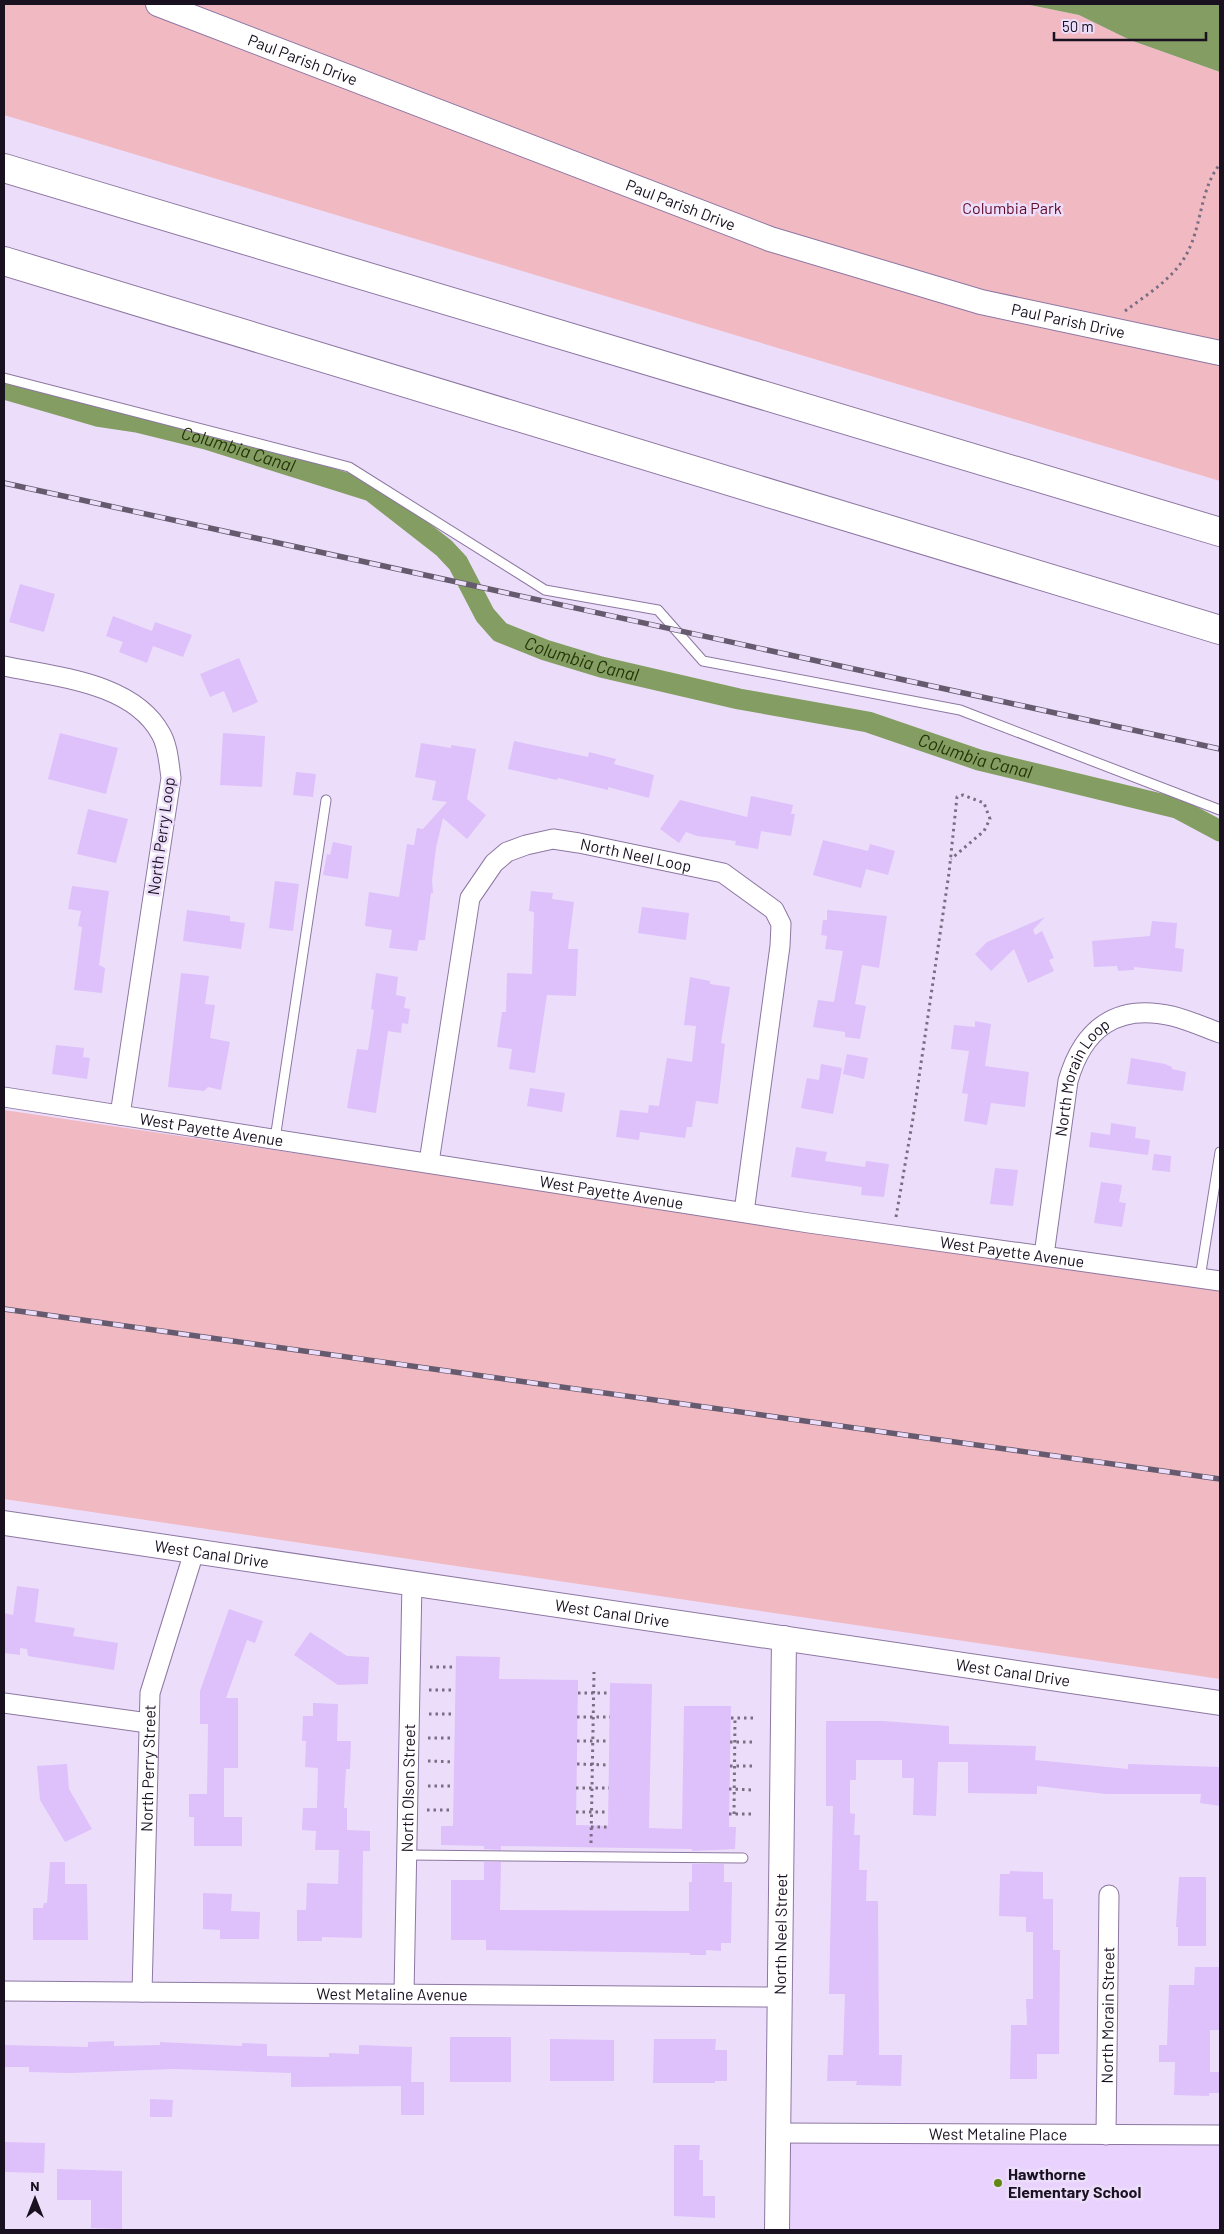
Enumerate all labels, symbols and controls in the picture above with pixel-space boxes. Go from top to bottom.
scale bar [1054,10,1206,42]
text: 50 m [1062,17,1094,35]
street label: Paul Parish Drive [245,29,360,89]
street label: Paul Parish Drive [623,175,738,234]
park label: Columbia Park [962,198,1062,217]
street label: Paul Parish Drive [1010,299,1127,342]
water label: Columbia Canal [179,421,298,476]
water label: Columbia Canal [522,631,641,685]
water label: Columbia Canal [915,728,1034,782]
street label: North Perry Loop [143,776,178,896]
street label: North Neel Loop [579,833,694,875]
street label: North Morain Loop [1050,1014,1113,1138]
street label: West Payette Avenue [138,1108,285,1150]
street label: West Payette Avenue [538,1171,685,1212]
street label: West Payette Avenue [939,1232,1086,1271]
street label: West Canal Drive [153,1535,270,1571]
street label: West Canal Drive [554,1595,671,1630]
street label: West Canal Drive [955,1654,1072,1690]
street label: North Perry Street [136,1704,159,1832]
street label: North Olson Street [397,1723,418,1853]
street label: North Neel Street [770,1873,790,1995]
street label: North Morain Street [1097,1946,1117,2084]
street label: West Metaline Avenue [316,1983,468,2004]
street label: West Metaline Place [929,2124,1067,2143]
place label: Hawthorne Elementary School [1008,2164,1142,2201]
north arrow [10,2174,60,2224]
text: N [30,2177,40,2194]
marker: Hawthorne Elementary School [992,2177,1004,2189]

